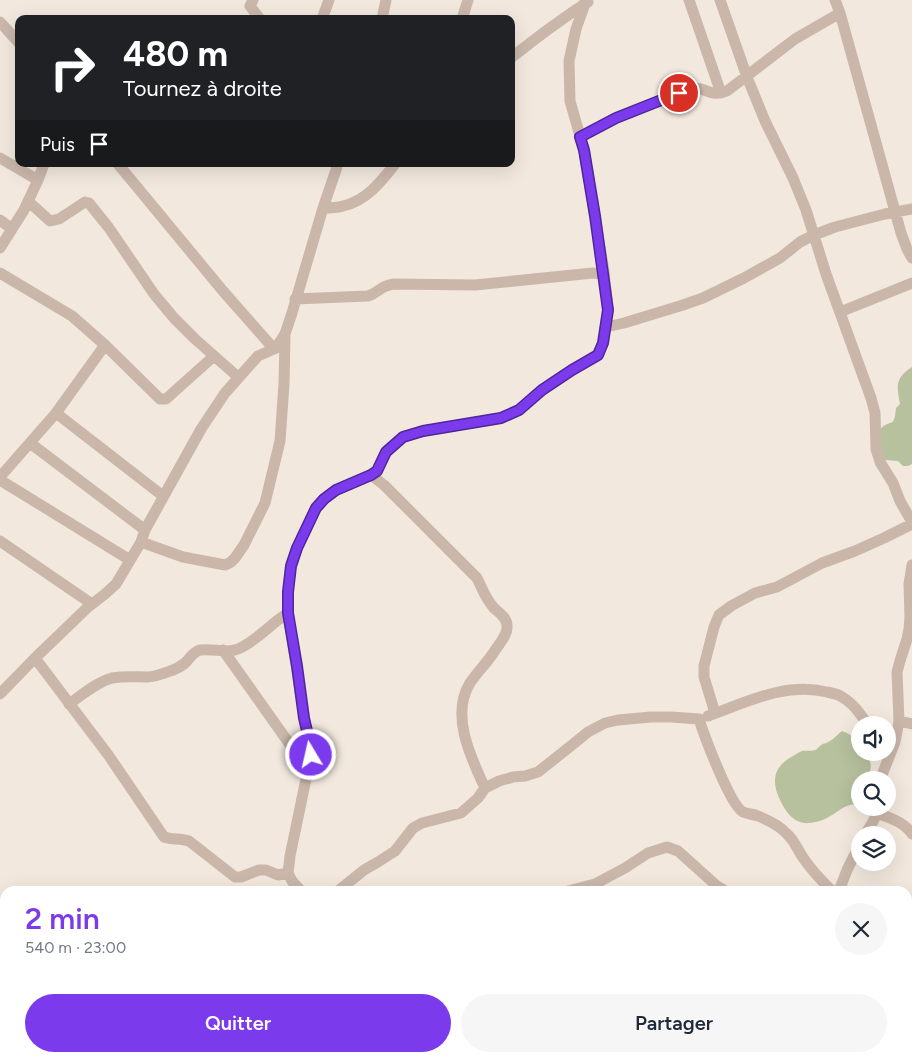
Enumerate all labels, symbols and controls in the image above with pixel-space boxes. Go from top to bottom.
text: 480 m [123,33,228,75]
icon: right [40,35,105,100]
pin [658,72,700,114]
text: Tournez à droite [123,75,282,102]
icon: arrive [665,79,693,107]
icon: arrive [85,130,113,158]
text: Puis [40,133,75,156]
map controls [851,716,896,871]
button: sound [851,716,896,761]
position arrow [284,728,336,780]
button: search [851,771,896,816]
button: layers [851,826,896,871]
text: 2 min [25,900,100,937]
button: close [835,903,887,955]
text: 540 m · 23:00 [25,938,126,957]
button: Quitter [25,994,451,1052]
button: Partager [461,994,887,1052]

